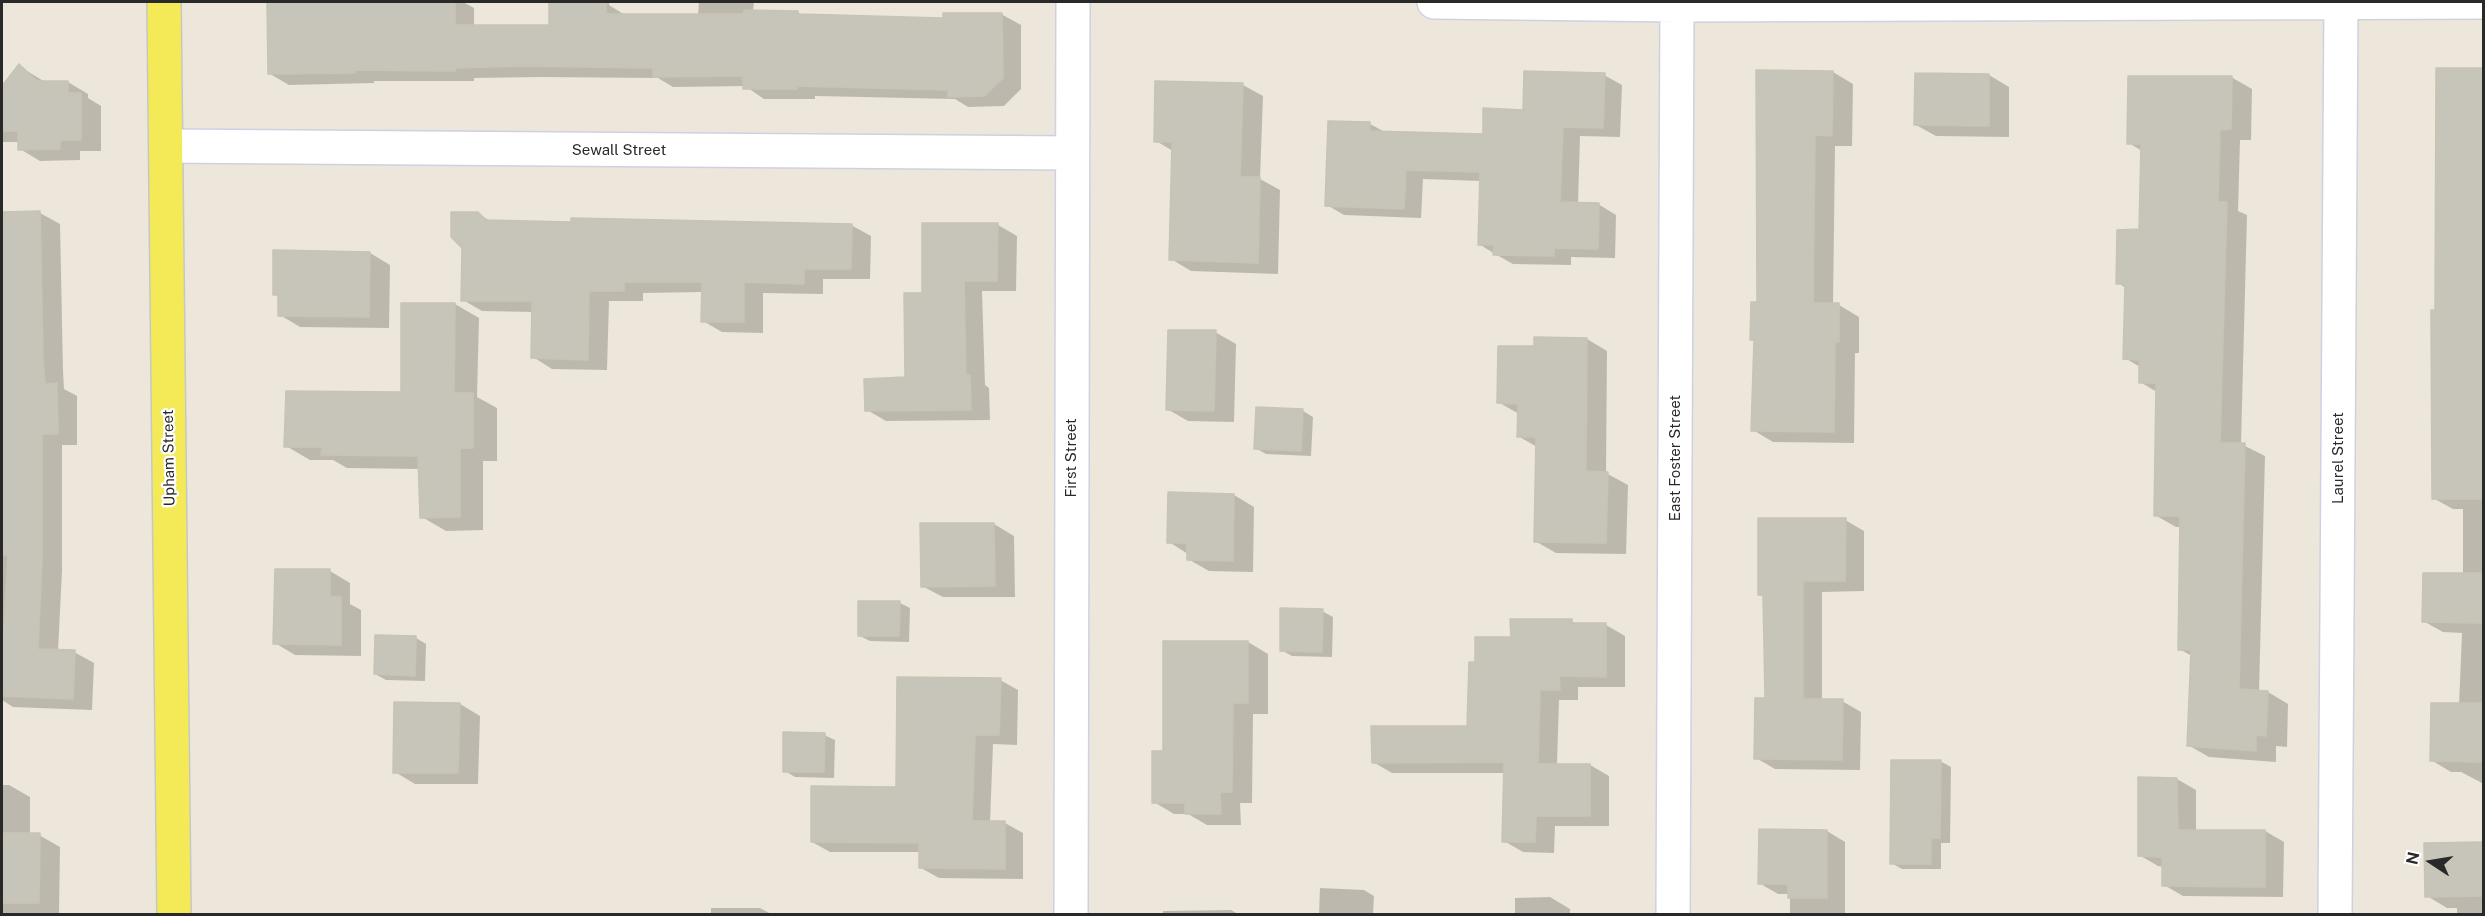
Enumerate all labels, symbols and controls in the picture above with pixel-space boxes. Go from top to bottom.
street label: Sewall Street [572,141,666,159]
street label: East Foster Street [1666,395,1684,521]
street label: Upham Street [159,409,179,507]
street label: Laurel Street [2329,412,2347,504]
street label: First Street [1062,418,1080,498]
north arrow [2401,832,2461,892]
text: N [2402,850,2423,866]

